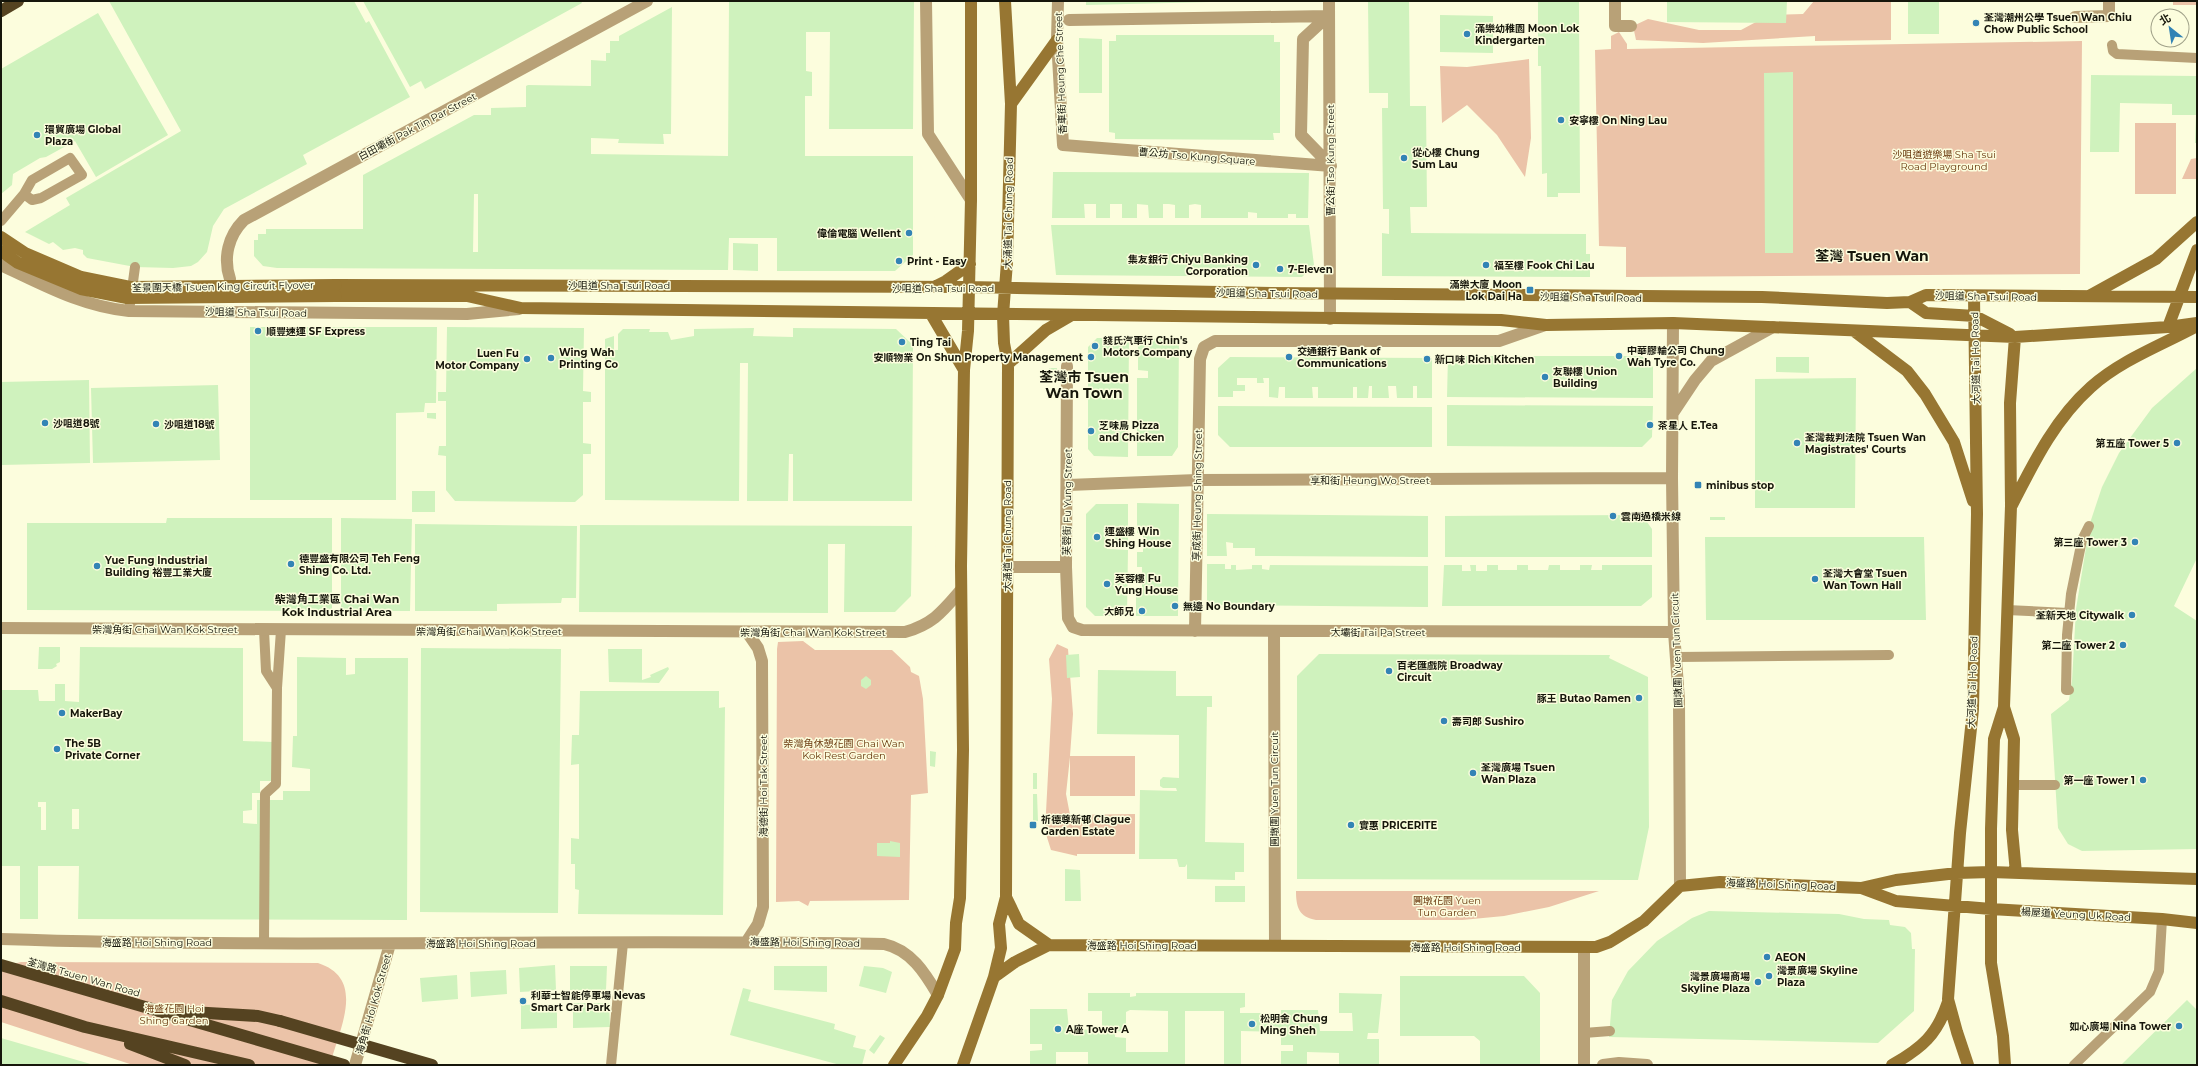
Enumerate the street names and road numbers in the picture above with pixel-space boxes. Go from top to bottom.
street label: 香車街 Heung Che Street [1052,12,1069,134]
street label: 白田壩街 Pak Tin Par Street [356,90,478,163]
street label: 曹公街 Tso Kung Street [1324,104,1337,216]
street label: 曹公坊 Tso Kung Square [1138,145,1256,168]
street label: 大涌道 Tai Chung Road [1001,157,1016,269]
street label: 荃景圍天橋 Tsuen King Circuit Flyover [132,278,314,295]
street label: 沙咀道 Sha Tsui Road [568,279,670,292]
street label: 沙咀道 Sha Tsui Road [892,282,994,295]
street label: 沙咀道 Sha Tsui Road [1216,286,1318,301]
street label: 沙咀道 Sha Tsui Road [1935,289,2037,304]
street label: 沙咀道 Sha Tsui Road [1540,290,1642,305]
street label: 沙咀道 Sha Tsui Road [205,305,307,320]
street label: 大河道 Tai Ho Road [1968,312,1983,404]
street label: 享成街 Heung Shing Street [1190,429,1205,561]
street label: 芙蓉街 Fu Yung Street [1060,448,1075,556]
street label: 享和街 Heung Wo Street [1310,474,1430,487]
street label: 大涌道 Tai Chung Road [1001,480,1014,592]
street label: 圓墩圍 Yuen Tun Circuit [1668,592,1685,708]
street label: 柴灣角街 Chai Wan Kok Street [92,623,238,636]
street label: 柴灣角街 Chai Wan Kok Street [416,625,562,638]
street label: 柴灣角街 Chai Wan Kok Street [740,626,886,639]
street label: 大壩街 Tai Pa Street [1330,626,1426,639]
street label: 大河道 Tai Ho Road [1964,636,1981,728]
street label: 圓墩圍 Yuen Tun Circuit [1268,731,1281,847]
street label: 海德街 Hoi Tak Street [757,735,770,837]
street label: 海盛路 Hoi Shing Road [1726,876,1836,893]
street label: 楊屋道 Yeung Uk Road [2021,905,2131,924]
street label: 海盛路 Hoi Shing Road [750,935,860,950]
street label: 海盛路 Hoi Shing Road [102,936,212,949]
street label: 海盛路 Hoi Shing Road [426,937,536,950]
street label: 海盛路 Hoi Shing Road [1087,939,1197,952]
street label: 海盛路 Hoi Shing Road [1411,941,1521,954]
street label: 海角街 Hoi Kok Street [353,952,394,1056]
street label: 荃灣路 Tsuen Wan Road [26,955,142,1000]

